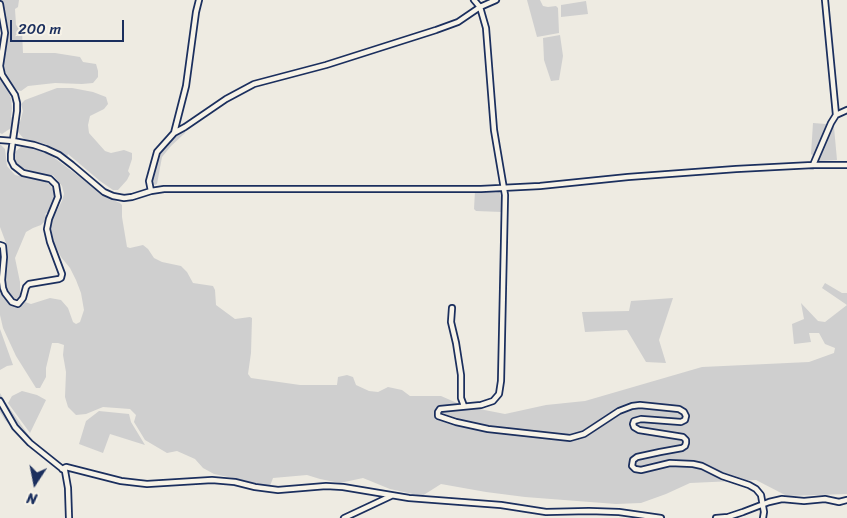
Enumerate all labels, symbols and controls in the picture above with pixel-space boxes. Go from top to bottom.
scale bar [12,10,126,42]
text: 200 m [18,16,61,42]
north arrow [10,458,60,508]
text: N [25,485,39,511]

